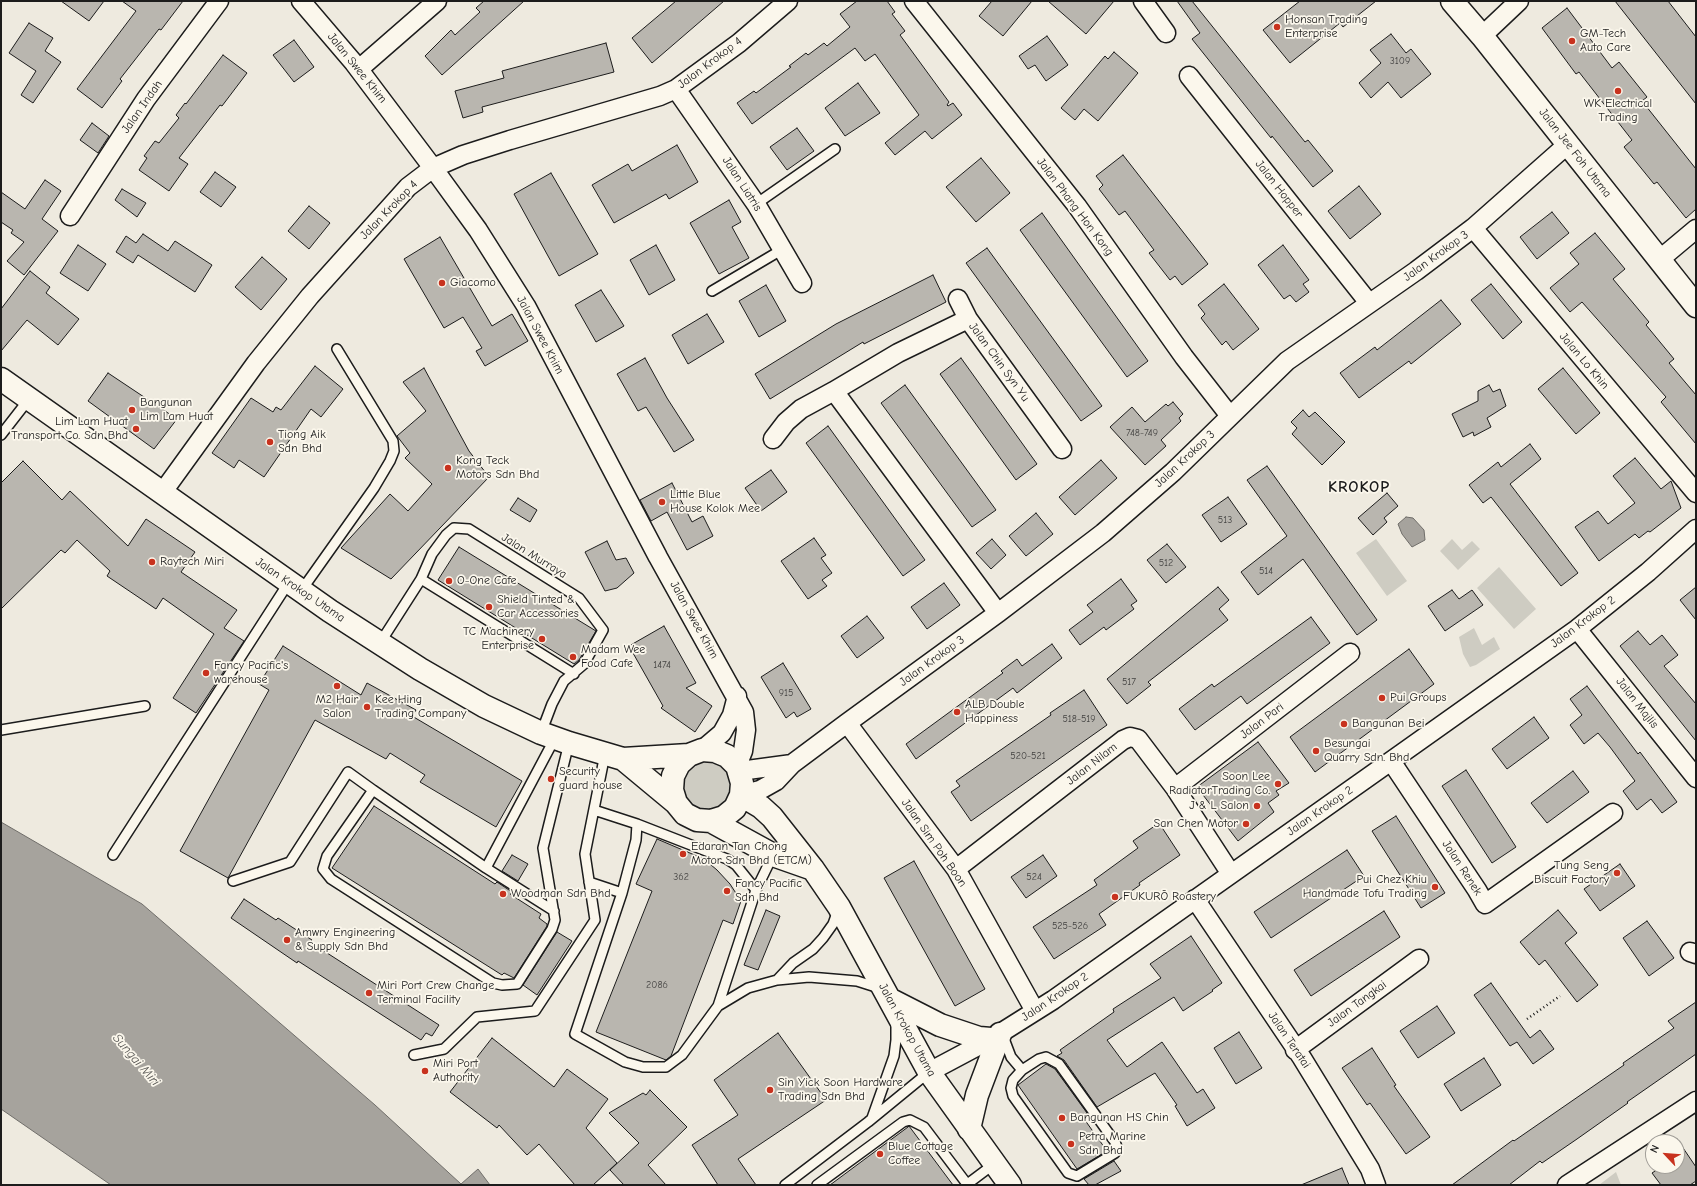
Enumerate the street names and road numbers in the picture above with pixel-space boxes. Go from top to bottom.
street label: Jalan Swee Khim [324,30,390,106]
street label: Jalan Krokop 4 [675,34,745,92]
street label: Jalan Indah [118,78,166,136]
street label: Jalan Jee Foh Utama [1536,105,1614,201]
street label: Jalan Liatris [719,154,765,214]
street label: Jalan Phang Hon Kong [1033,155,1117,259]
street label: Jalan Hopper [1252,157,1306,221]
street label: Jalan Krokop 4 [357,177,421,243]
street label: Jalan Krokop 3 [1401,228,1471,284]
street label: Jalan Swee Khim [513,293,567,377]
street label: Jalan Chin Syn Yu [965,320,1033,404]
street label: Jalan Lo Khin [1556,330,1612,392]
street label: Jalan Krokop 3 [1152,427,1218,491]
street label: Jalan Murraya [499,530,569,582]
street label: Jalan Krokop Utama [253,555,347,625]
street label: Jalan Swee Khim [667,579,721,661]
street label: Jalan Krokop 2 [1548,593,1618,651]
street label: Jalan Krokop 3 [897,633,967,689]
street label: Jalan Majlis [1613,675,1661,731]
street label: Jalan Pari [1237,700,1287,742]
street label: Jalan Nilam [1064,740,1120,788]
street label: Jalan Krokop 2 [1284,783,1356,839]
street label: Jalan Sim Poh Boon [898,796,970,890]
street label: Jalan Renek [1439,838,1485,898]
street label: Jalan Krokop 2 [1019,969,1091,1025]
street label: Jalan Tangkai [1324,978,1390,1030]
street label: Jalan Krokop Utama [875,981,939,1079]
street label: Jalan Teratai [1265,1009,1313,1071]

